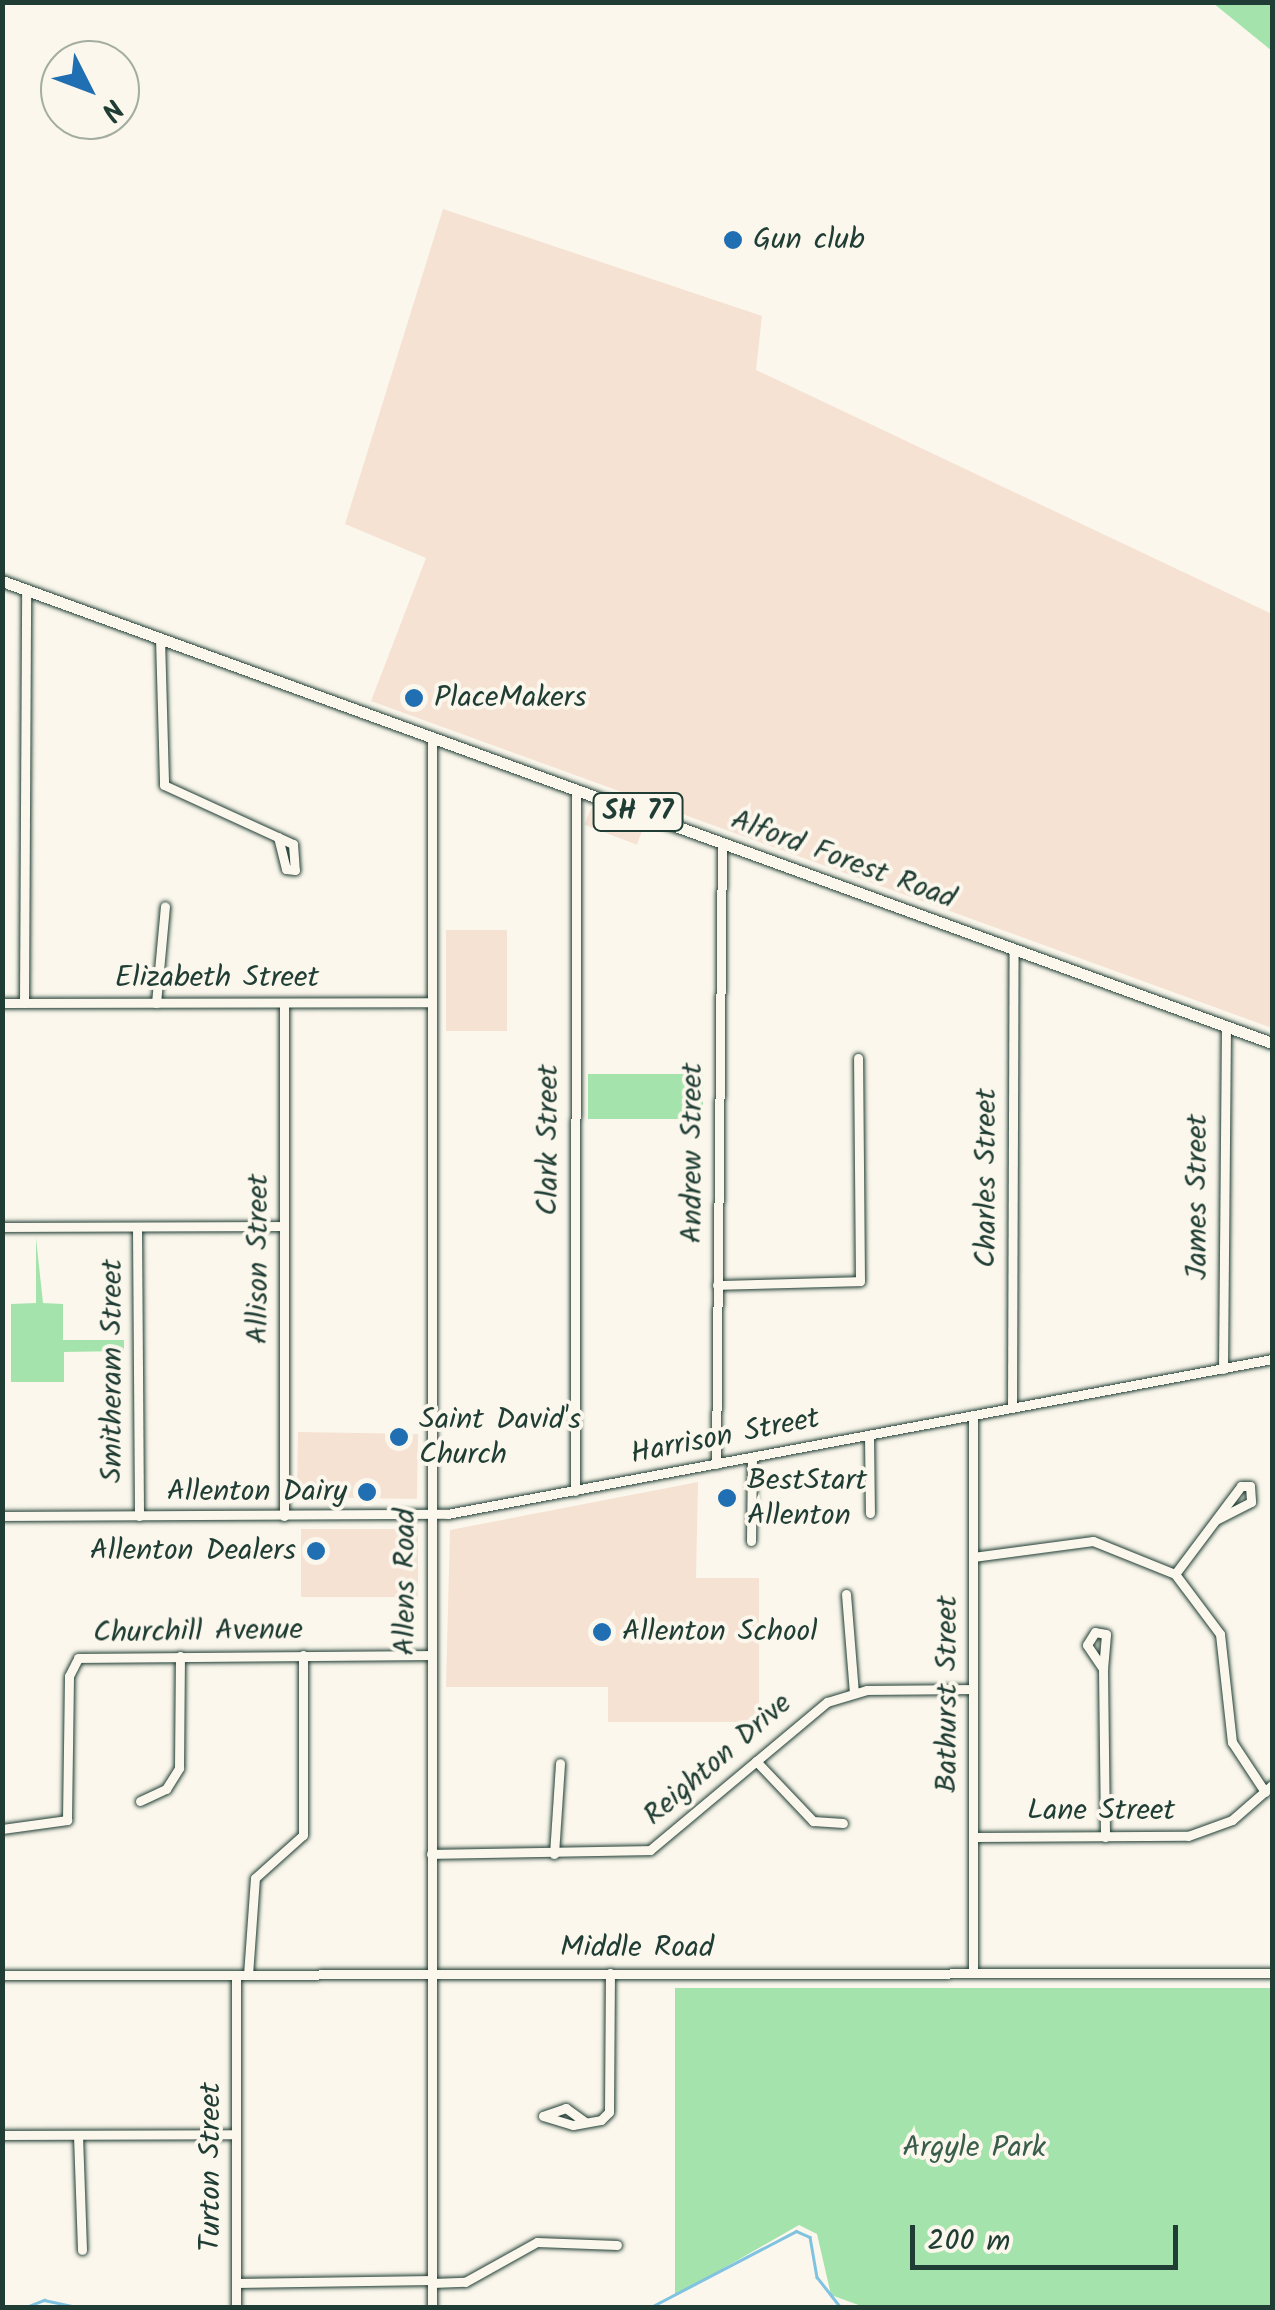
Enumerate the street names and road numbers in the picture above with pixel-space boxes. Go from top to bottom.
road number: SH 77 [590,789,686,835]
street label: Alford Forest Road [726,803,960,917]
street label: Elizabeth Street [115,960,319,996]
street label: Andrew Street [675,1063,711,1243]
street label: Clark Street [531,1064,567,1216]
street label: Charles Street [969,1088,1005,1268]
street label: James Street [1180,1114,1216,1280]
street label: Allison Street [241,1174,277,1344]
street label: Smitheram Street [95,1259,131,1483]
street label: Harrison Street [628,1401,822,1473]
street label: Allens Road [388,1508,424,1656]
street label: Bathurst Street [930,1595,966,1793]
street label: Churchill Avenue [93,1612,303,1652]
street label: Reighton Drive [637,1686,799,1834]
street label: Lane Street [1027,1793,1175,1829]
street label: Middle Road [560,1930,714,1966]
street label: Turton Street [193,2082,229,2252]

